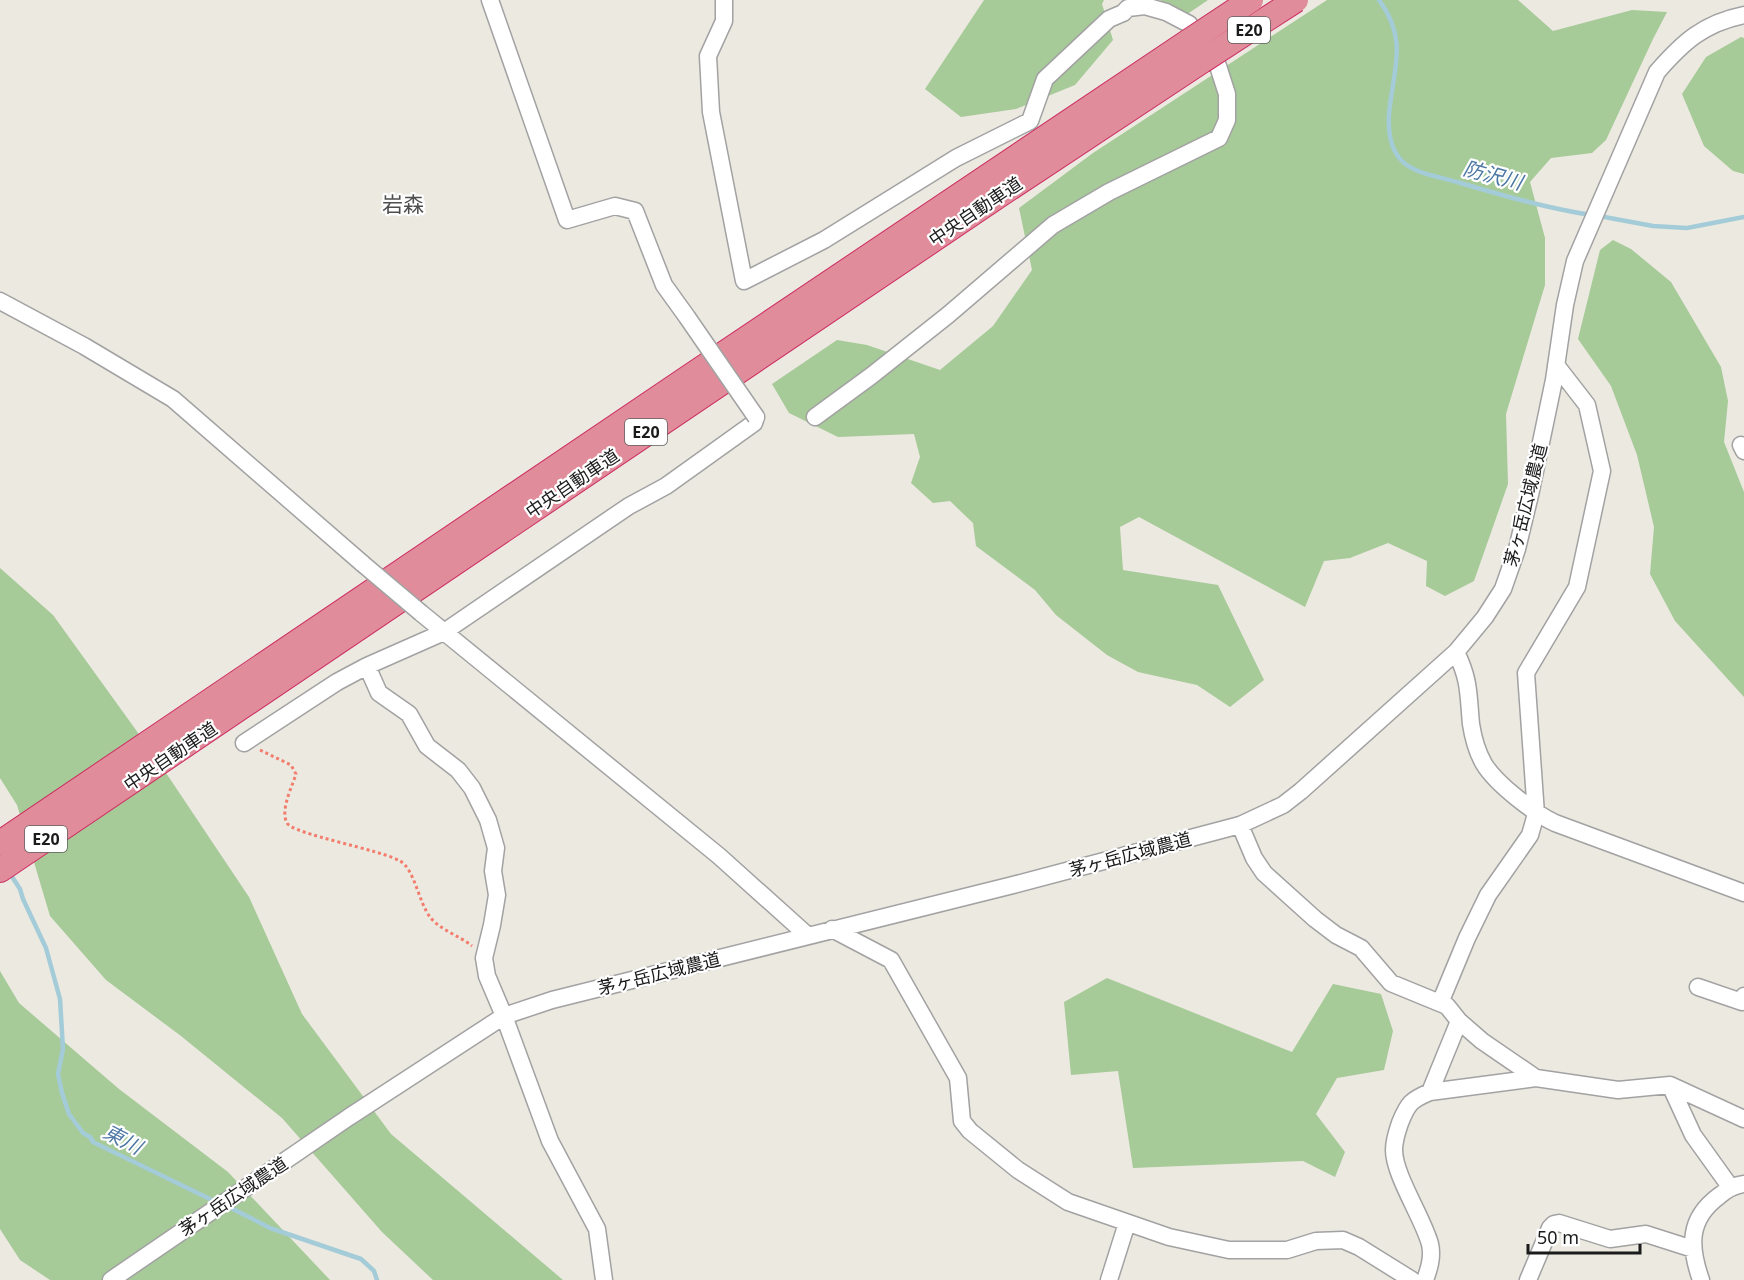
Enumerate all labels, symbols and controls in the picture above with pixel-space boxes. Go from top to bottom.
road number: E20 [1228,17,1270,43]
water label: 防沢川 [1461,154,1527,196]
street label: 中央自動車道 [924,171,1026,251]
district label: 岩森 [382,190,424,218]
road number: E20 [625,419,667,445]
street label: 茅ヶ岳広域農道 [1498,441,1552,569]
street label: 中央自動車道 [521,443,623,523]
street label: 中央自動車道 [119,716,221,796]
road number: E20 [25,826,67,852]
street label: 茅ヶ岳広域農道 [1066,826,1194,882]
street label: 茅ヶ岳広域農道 [595,946,723,1000]
water label: 東川 [99,1118,149,1161]
street label: 茅ヶ岳広域農道 [174,1151,292,1241]
scale bar [1528,1217,1640,1255]
text: 50 m [1537,1225,1579,1249]

